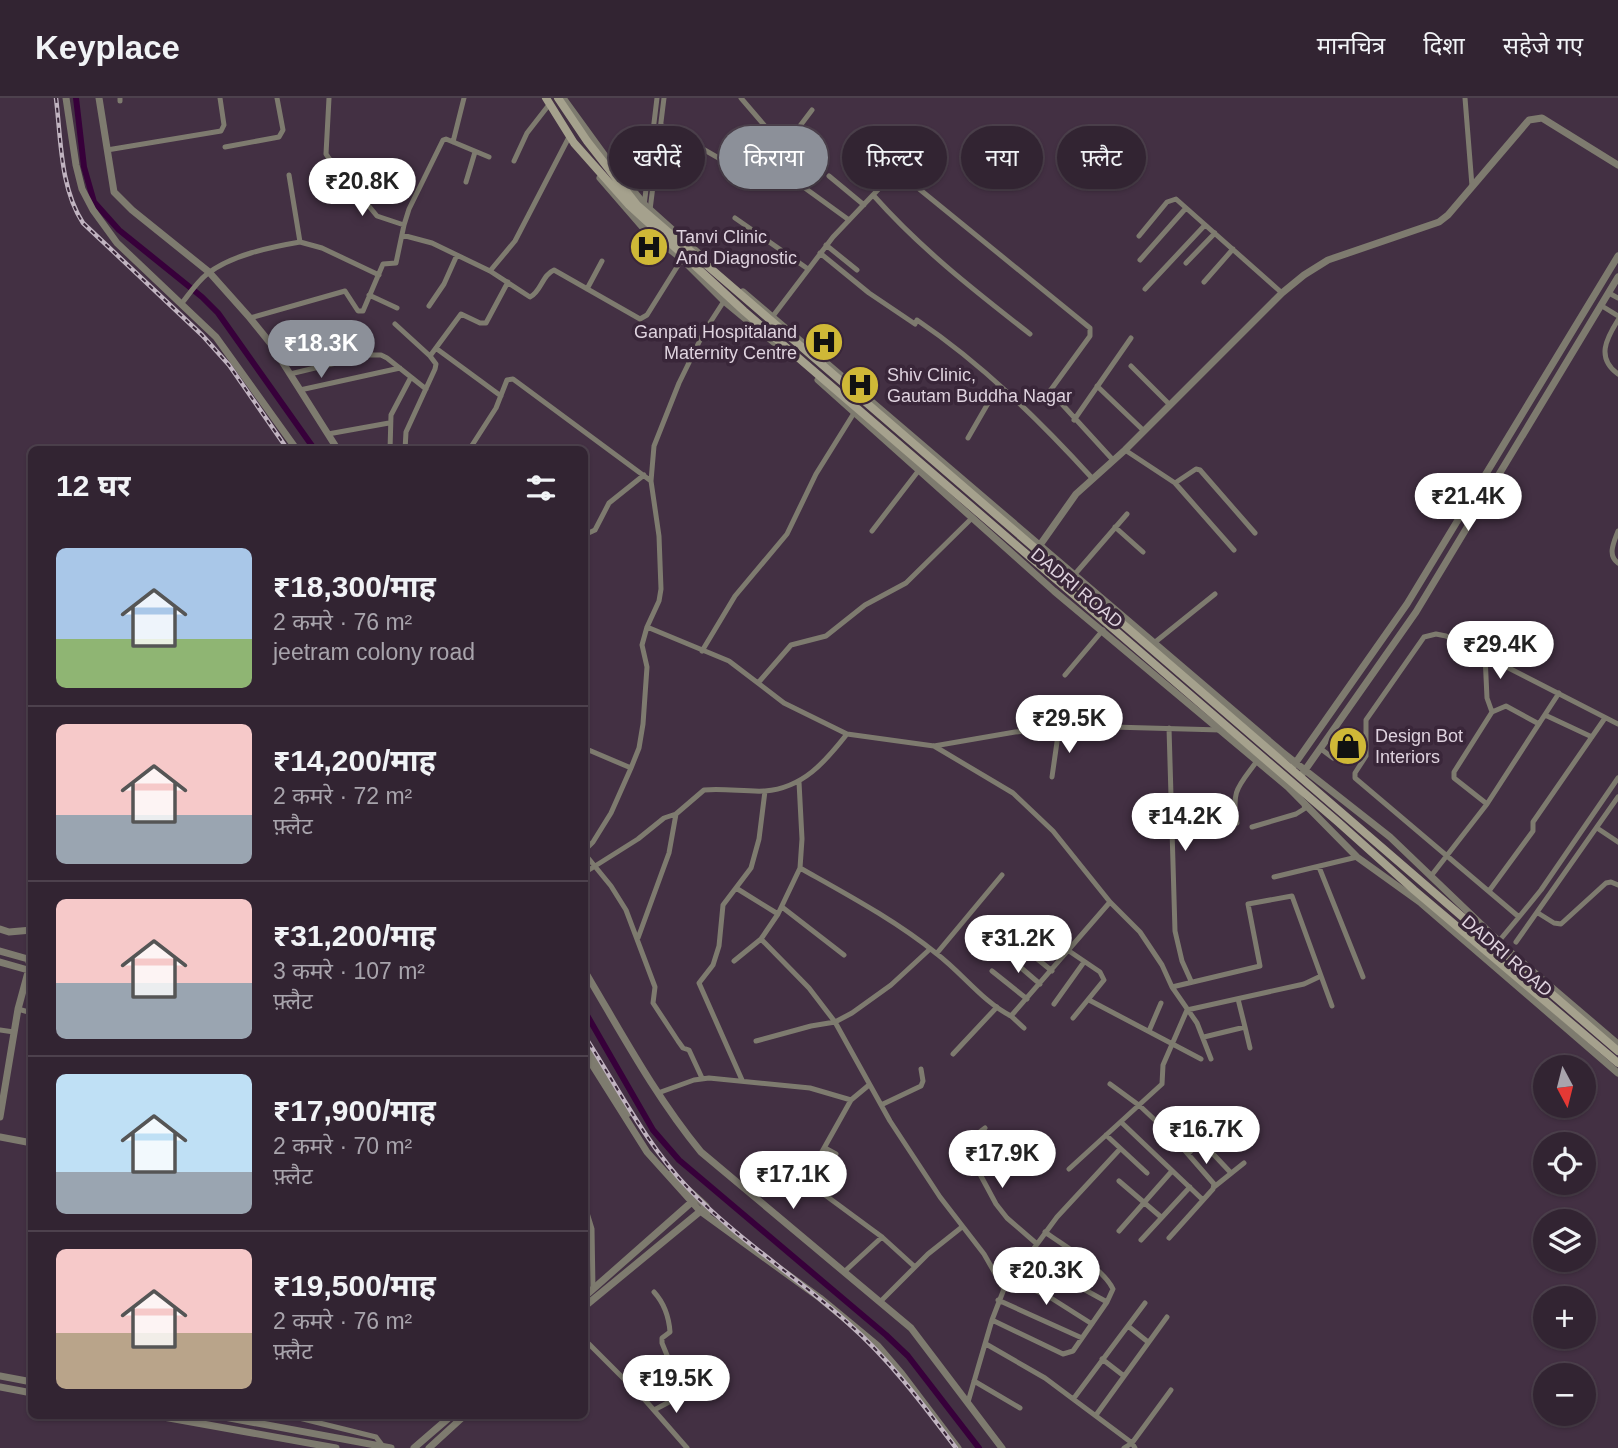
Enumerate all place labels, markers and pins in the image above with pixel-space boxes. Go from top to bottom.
pin: ₹20.8K [305,158,419,218]
hospital icon: Tanvi Clinic And Diagnostic [628,226,670,268]
place label: Tanvi Clinic And Diagnostic [676,227,797,268]
pin: ₹18.3K [264,320,378,380]
hospital icon: Ganpati Hospitaland Maternity Centre [803,321,845,363]
place label: Ganpati Hospitaland Maternity Centre [634,322,797,363]
hospital icon: Shiv Clinic, Gautam Buddha Nagar [839,364,881,406]
place label: Shiv Clinic, Gautam Buddha Nagar [887,365,1072,406]
pin: ₹21.4K [1411,474,1525,533]
pin: ₹29.4K [1443,622,1557,681]
pin: ₹29.5K [1012,696,1126,755]
shop icon: Design Bot Interiors [1327,725,1369,767]
place label: Design Bot Interiors [1375,726,1463,767]
pin: ₹14.2K [1128,794,1242,853]
pin: ₹31.2K [961,916,1075,975]
pin: ₹16.7K [1149,1107,1263,1166]
pin: ₹17.9K [945,1130,1059,1190]
pin: ₹17.1K [736,1152,850,1211]
pin: ₹20.3K [989,1248,1103,1307]
pin: ₹19.5K [619,1356,733,1415]

